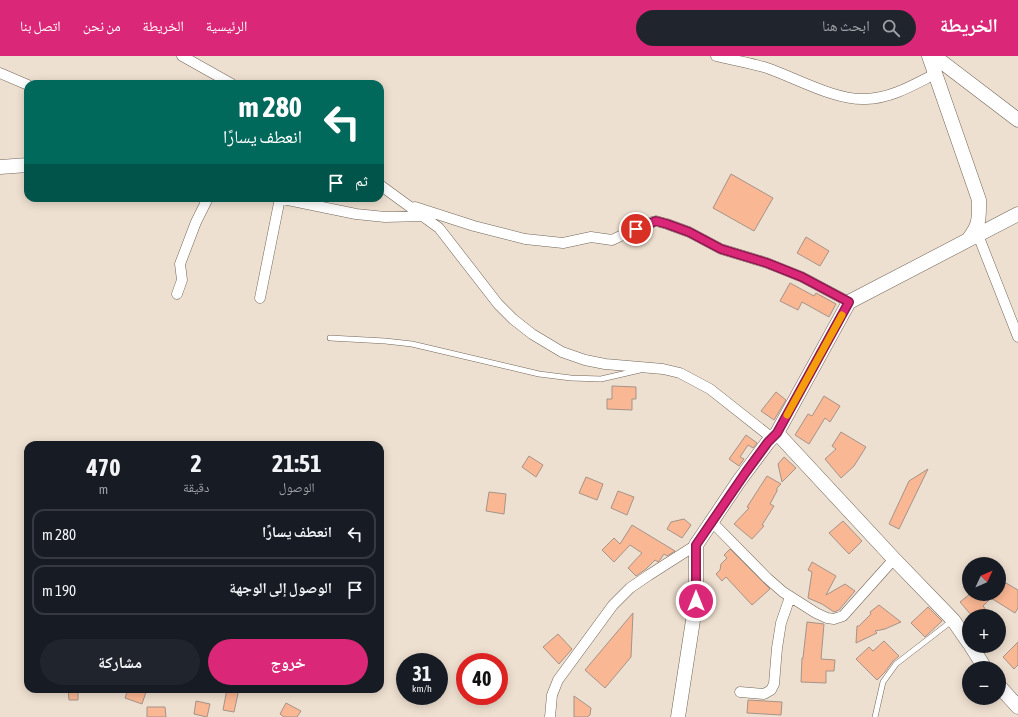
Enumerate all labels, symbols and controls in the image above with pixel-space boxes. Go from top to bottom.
search box [636,10,916,46]
text: الخريطة [940,14,998,36]
text: ابحث هنا [822,17,870,34]
icon: search [880,17,902,39]
text: اتصل بنا [20,18,61,34]
text: من نحن [83,18,121,34]
text: الخريطة [143,18,184,34]
text: الرئيسية [206,18,247,34]
text: 280 m [239,91,302,123]
icon: left [316,96,368,148]
text: انعطف يسارًا [223,126,302,147]
icon: arrive [325,172,347,194]
text: ثم [355,172,368,189]
pin [619,212,653,246]
icon: arrive [625,218,647,240]
text: 2 [191,450,202,477]
text: 21:51 [272,450,321,477]
text: 470 [87,454,120,481]
text: دقيقة [183,480,209,495]
text: الوصول [279,480,315,495]
text: m [99,482,108,497]
text: انعطف يسارًا [262,523,332,540]
icon: left [344,523,366,545]
text: 280 m [42,526,76,543]
north arrow [962,557,1006,601]
map controls [962,557,1006,705]
text: الوصول إلى الوجهة [229,579,332,596]
icon: arrive [344,579,366,601]
position arrow [675,580,717,622]
text: 190 m [42,582,76,599]
button: + [962,609,1006,653]
button: مشاركة [40,639,200,685]
button: خروج [208,639,368,685]
speed limit sign: 40 [456,653,508,705]
button: − [962,661,1006,705]
text: 31 [413,662,431,685]
text: km/h [412,683,432,694]

